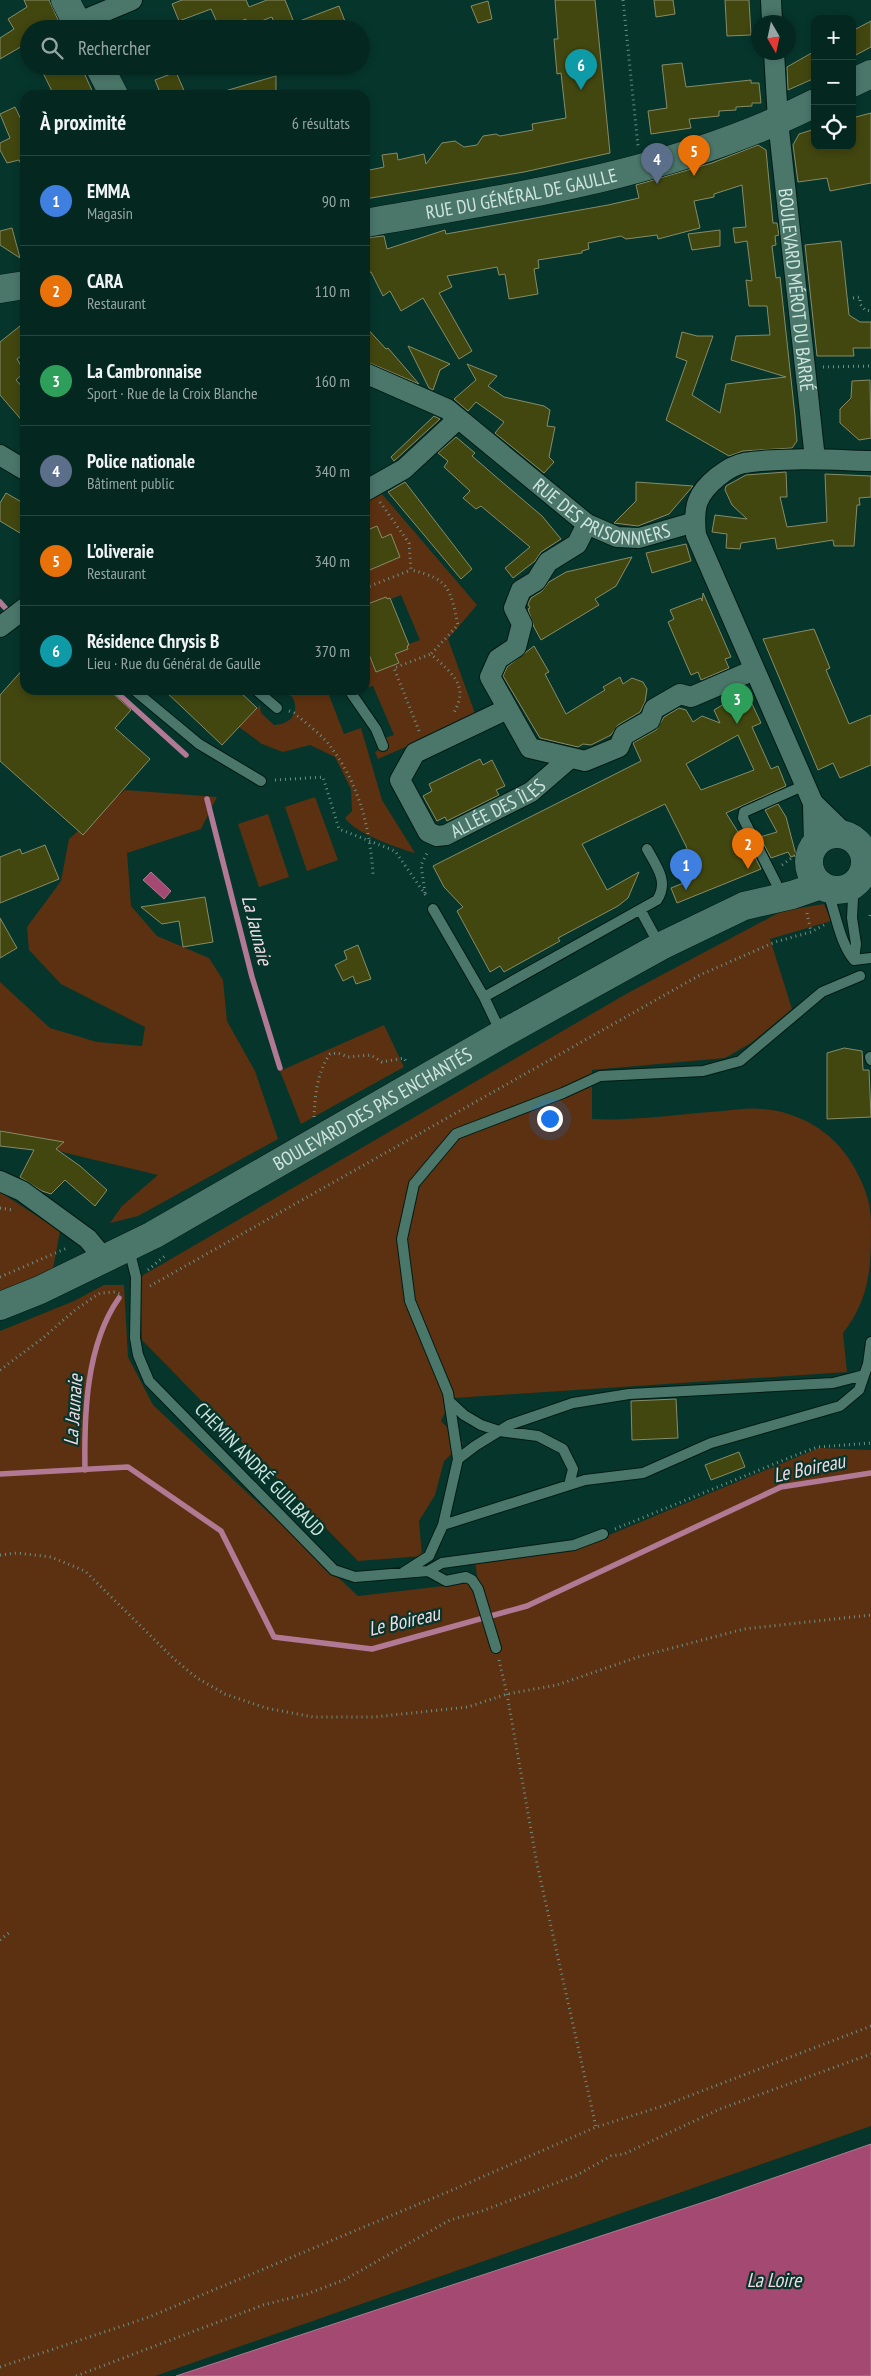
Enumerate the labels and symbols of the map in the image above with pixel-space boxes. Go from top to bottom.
north arrow [751,15,796,60]
pin: 6 [565,49,597,90]
pin: 5 [678,135,710,176]
pin: 4 [641,143,673,184]
street label: RUE DU GÉNÉRAL DE GAULLE [424,163,619,224]
street label: BOULEVARD MÉROT DU BARRÉ [773,187,820,393]
street label: RUE DES PRISONNIERS [528,473,673,550]
pin: 3 [721,683,753,724]
street label: ALLÉE DES ÎLES [446,773,550,843]
pin: 2 [732,828,764,869]
pin: 1 [670,849,702,890]
water label: La Jaunaie [236,892,279,969]
street label: BOULEVARD DES PAS ENCHANTÉS [269,1042,476,1175]
your location [537,1106,563,1132]
water label: La Jaunaie [58,1372,89,1446]
street label: CHEMIN ANDRÉ GUILBAUD [190,1397,330,1541]
water label: Le Boireau [771,1447,849,1488]
water label: Le Boireau [366,1600,444,1642]
water label: La Loire [747,2267,803,2293]

